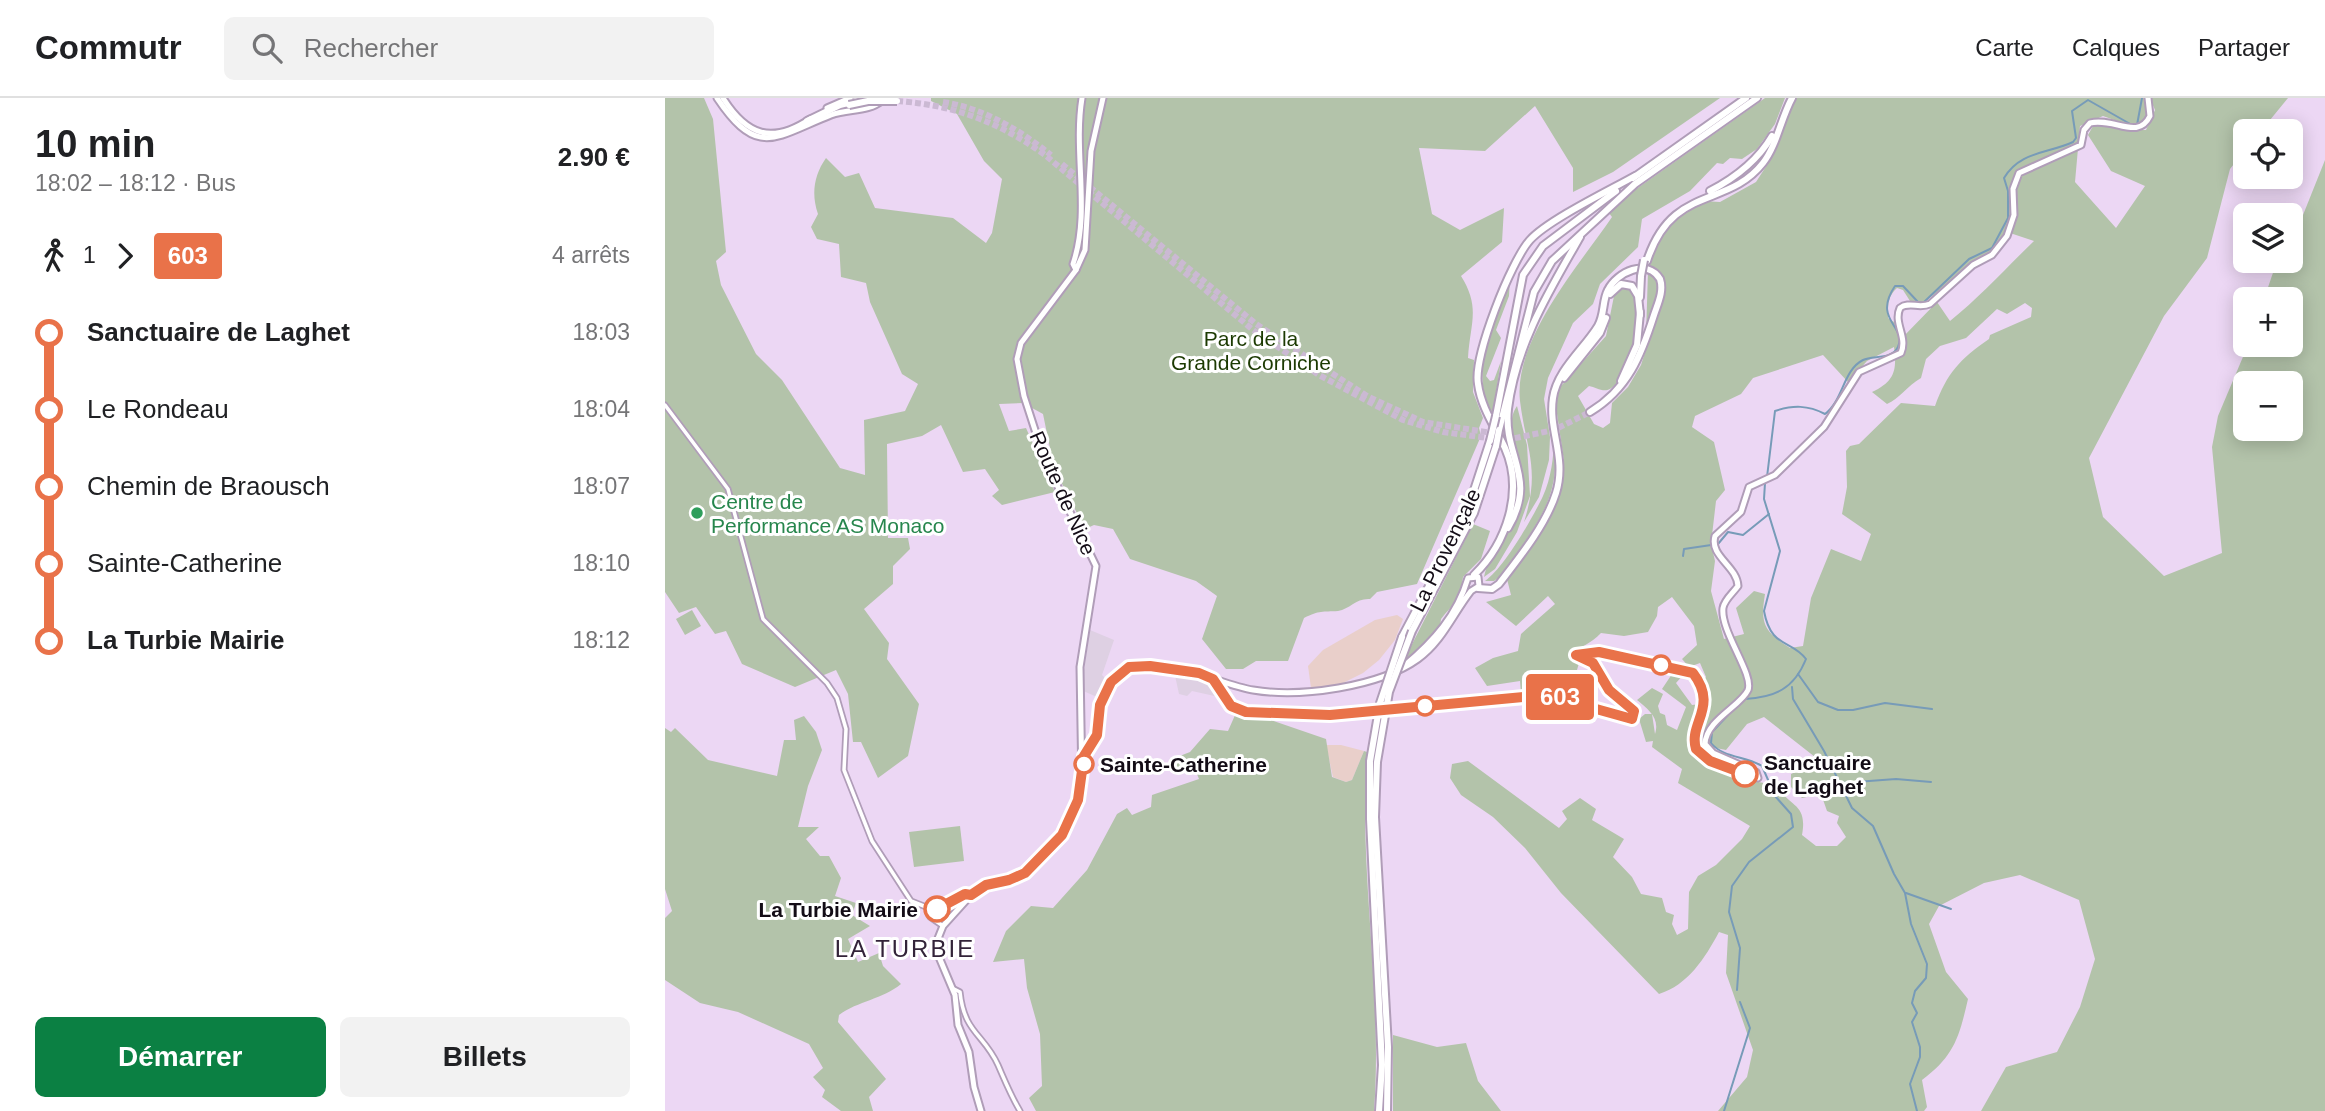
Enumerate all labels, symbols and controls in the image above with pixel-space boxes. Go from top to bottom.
search box [224,17,714,80]
text: Commutr [35,29,182,66]
icon: search [248,29,286,67]
text: Rechercher [304,33,438,63]
text: Carte [1975,34,2034,61]
text: Calques [2072,34,2160,61]
text: Partager [2198,34,2290,61]
map controls [2233,119,2303,441]
button: locate [2233,119,2303,189]
text: 10 min [35,123,155,165]
text: 2.90 € [558,142,630,172]
text: 18:02 – 18:12 · Bus [35,170,236,196]
button: layers [2233,203,2303,273]
icon: walk [35,237,73,275]
icon: forward [106,237,144,275]
text: 1 [83,242,96,268]
text: 603 [168,242,208,269]
text: 4 arrêts [552,242,630,268]
button: + [2233,287,2303,357]
text: Sanctuaire de Laghet [87,317,350,347]
text: 18:03 [572,319,630,345]
park label: Parc de la Grande Corniche [1171,327,1331,374]
button: − [2233,371,2303,441]
text: Le Rondeau [87,394,229,424]
text: 18:04 [572,396,630,422]
street label: Route de Nice [1025,428,1101,558]
text: Chemin de Braousch [87,471,330,501]
text: 18:07 [572,473,630,499]
street label: La Provençale [1405,485,1485,615]
place label: Centre de Performance AS Monaco [711,490,944,537]
marker: Centre de Performance AS Monaco [689,505,705,521]
text: Sainte-Catherine [87,548,282,578]
text: 18:10 [572,550,630,576]
text: La Turbie Mairie [87,625,284,655]
text: 18:12 [572,627,630,653]
unlabelled marker [1651,655,1671,675]
line badge: 603 [1520,674,1600,720]
text: 603 [1540,683,1580,710]
unlabelled marker [1415,696,1435,716]
place label: Sanctuaire de Laghet [1764,751,1871,798]
place label: Sainte-Catherine [1100,753,1267,776]
marker: Sainte-Catherine [1074,754,1094,774]
marker: Sanctuaire de Laghet [1732,761,1758,787]
marker: La Turbie Mairie [924,896,950,922]
place label: La Turbie Mairie [759,898,918,921]
district label: LA TURBIE [835,935,975,962]
button: Démarrer [35,1017,326,1097]
button: Billets [340,1017,630,1097]

